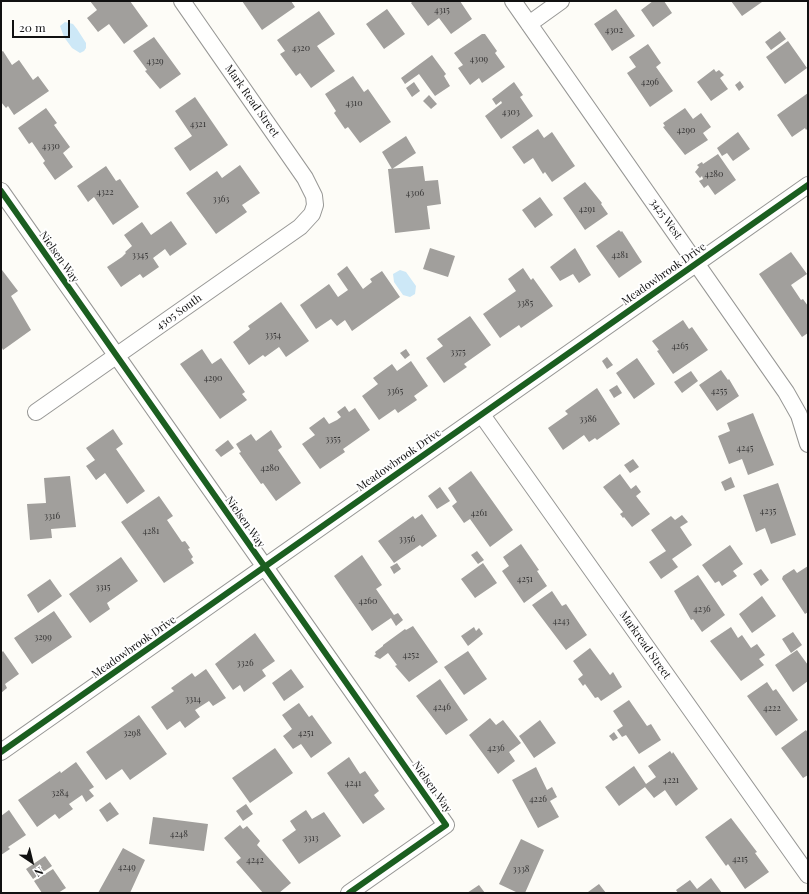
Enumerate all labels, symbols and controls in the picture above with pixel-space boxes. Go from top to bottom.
house number: 4315 [434,5,450,15]
scale bar [14,12,72,38]
text: 20 m [19,19,46,35]
house number: 4302 [605,25,623,35]
house number: 4320 [292,43,310,53]
house number: 4309 [470,54,488,64]
house number: 4329 [146,56,164,66]
street label: Mark Read Street [222,62,282,140]
house number: 4296 [641,77,659,87]
house number: 4310 [345,98,363,108]
house number: 4303 [502,107,520,117]
house number: 4321 [190,119,206,129]
house number: 4290 [677,125,695,135]
house number: 4330 [42,141,60,151]
house number: 4280 [705,169,723,179]
house number: 4322 [97,187,113,197]
house number: 4306 [406,188,424,198]
house number: 3363 [213,194,229,204]
street label: 3425 West [647,196,685,242]
house number: 4291 [579,204,595,214]
street label: Nielsen Way [36,229,82,285]
street label: Meadowbrook Drive [619,240,709,308]
house number: 3345 [132,250,148,260]
house number: 4281 [612,250,628,260]
street label: 4305 South [154,291,204,333]
house number: 3385 [517,298,533,308]
house number: 3354 [265,330,281,340]
house number: 4265 [671,341,689,351]
house number: 3375 [450,347,466,357]
house number: 4290 [204,373,222,383]
house number: 3365 [387,386,403,396]
house number: 4255 [711,386,727,396]
house number: 3386 [579,414,597,424]
street label: Meadowbrook Drive [354,426,444,494]
house number: 3355 [325,434,341,444]
house number: 4245 [737,443,753,453]
house number: 4280 [261,463,279,473]
street label: Nielsen Way [222,494,268,550]
house number: 4235 [760,506,776,516]
house number: 4261 [471,508,487,518]
house number: 3316 [44,511,60,521]
house number: 4281 [143,526,159,536]
house number: 3356 [399,534,415,544]
house number: 4251 [517,574,533,584]
house number: 3315 [95,582,111,592]
house number: 4260 [359,596,377,606]
house number: 4236 [693,604,711,614]
street label: Markread Street [617,608,673,682]
street label: Meadowbrook Drive [89,613,179,681]
house number: 4243 [552,616,570,626]
house number: 3299 [34,632,52,642]
house number: 4252 [403,650,419,660]
house number: 3326 [236,658,254,668]
house number: 3314 [185,694,201,704]
house number: 4246 [433,702,451,712]
house number: 4222 [763,703,781,713]
house number: 3298 [123,728,141,738]
house number: 4251 [298,728,314,738]
house number: 4236 [487,743,505,753]
street label: Nielsen Way [409,759,455,815]
house number: 4221 [663,775,679,785]
house number: 4241 [345,778,361,788]
house number: 3284 [51,788,69,798]
house number: 4226 [529,794,547,804]
house number: 4248 [170,829,188,839]
house number: 3313 [303,833,319,843]
north arrow [12,842,52,882]
house number: 4215 [732,854,748,864]
house number: 4242 [246,855,264,865]
house number: 4249 [118,862,136,872]
text: N [32,864,47,881]
house number: 3338 [513,864,529,874]

